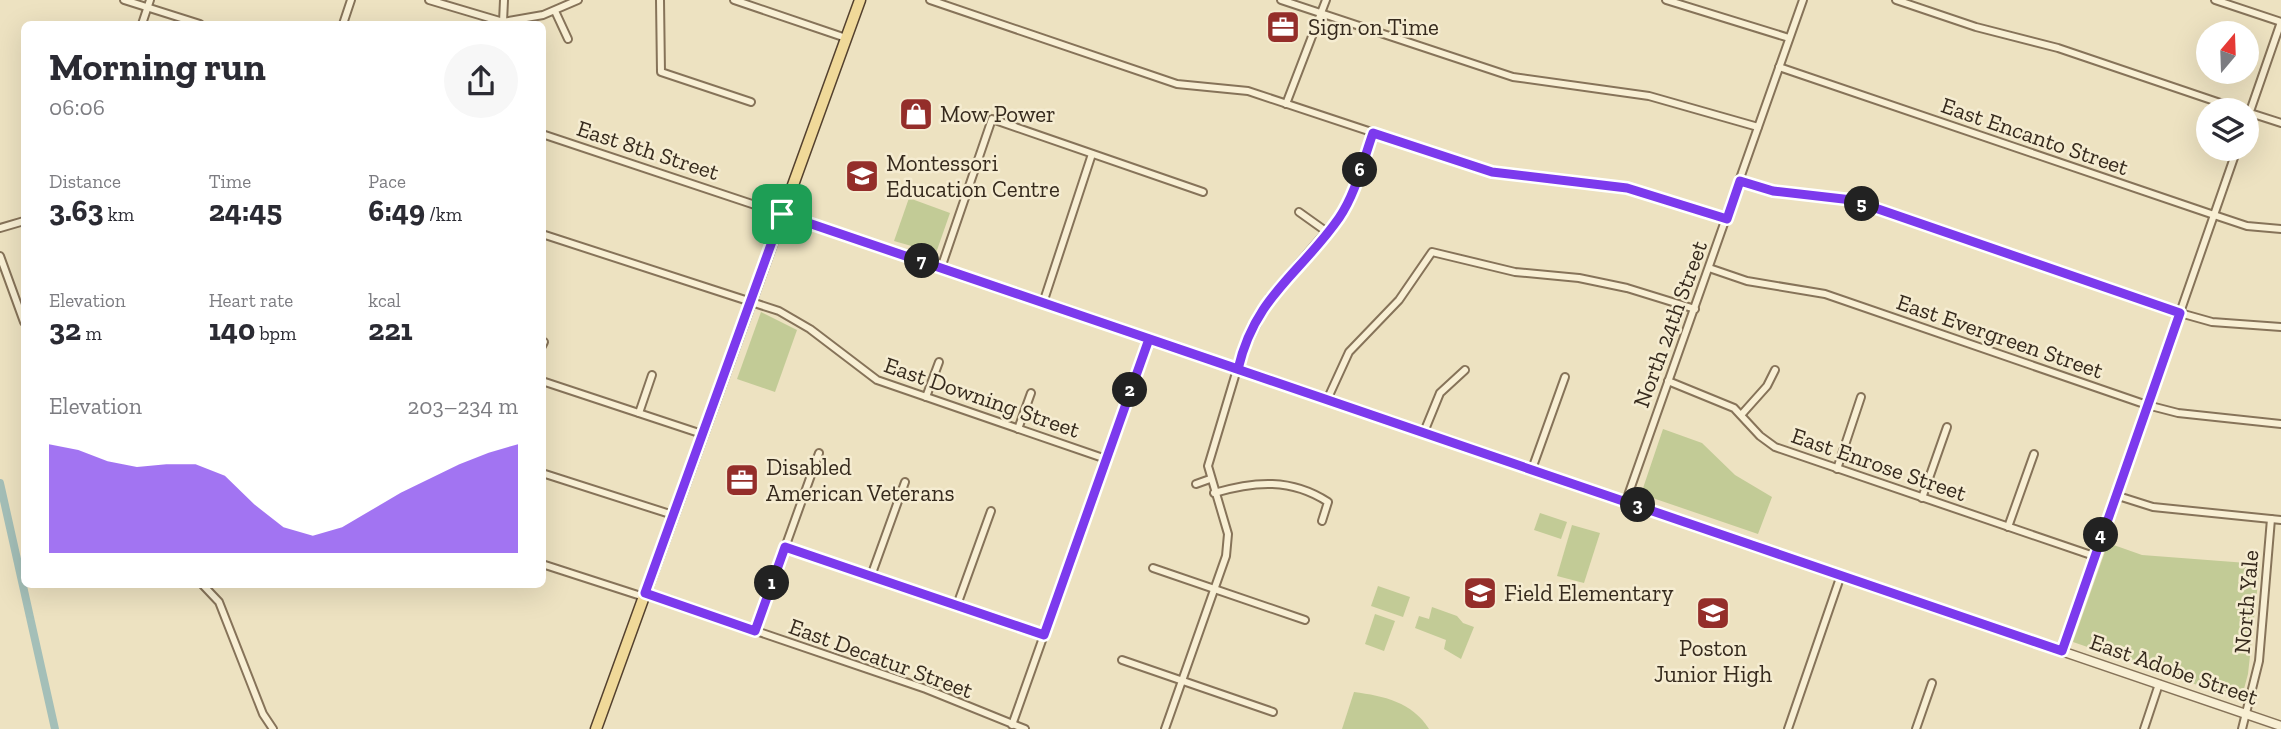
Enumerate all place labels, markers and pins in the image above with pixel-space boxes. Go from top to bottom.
office icon: Sign on Time [1264,8,1302,46]
place label: Sign on Time [1308,13,1439,41]
shop icon: Mow Power [897,95,935,133]
place label: Mow Power [940,100,1056,128]
place label: Montessori Education Centre [886,149,1060,203]
pin: 6 [1342,152,1378,188]
school or university icon: Montessori Education Centre [843,157,881,195]
pin [752,184,812,244]
pin: 5 [1844,186,1880,222]
pin: 7 [904,244,940,278]
pin: 2 [1112,372,1148,408]
place label: Disabled American Veterans [766,453,955,507]
office icon: Disabled American Veterans [723,461,761,499]
pin: 3 [1620,488,1656,522]
pin: 4 [2084,518,2118,552]
pin: 1 [754,566,790,600]
school or university icon: Field Elementary [1461,574,1499,612]
place label: Field Elementary [1504,579,1674,607]
school or university icon: Poston Junior High [1694,594,1732,632]
place label: Poston Junior High [1654,634,1772,688]

